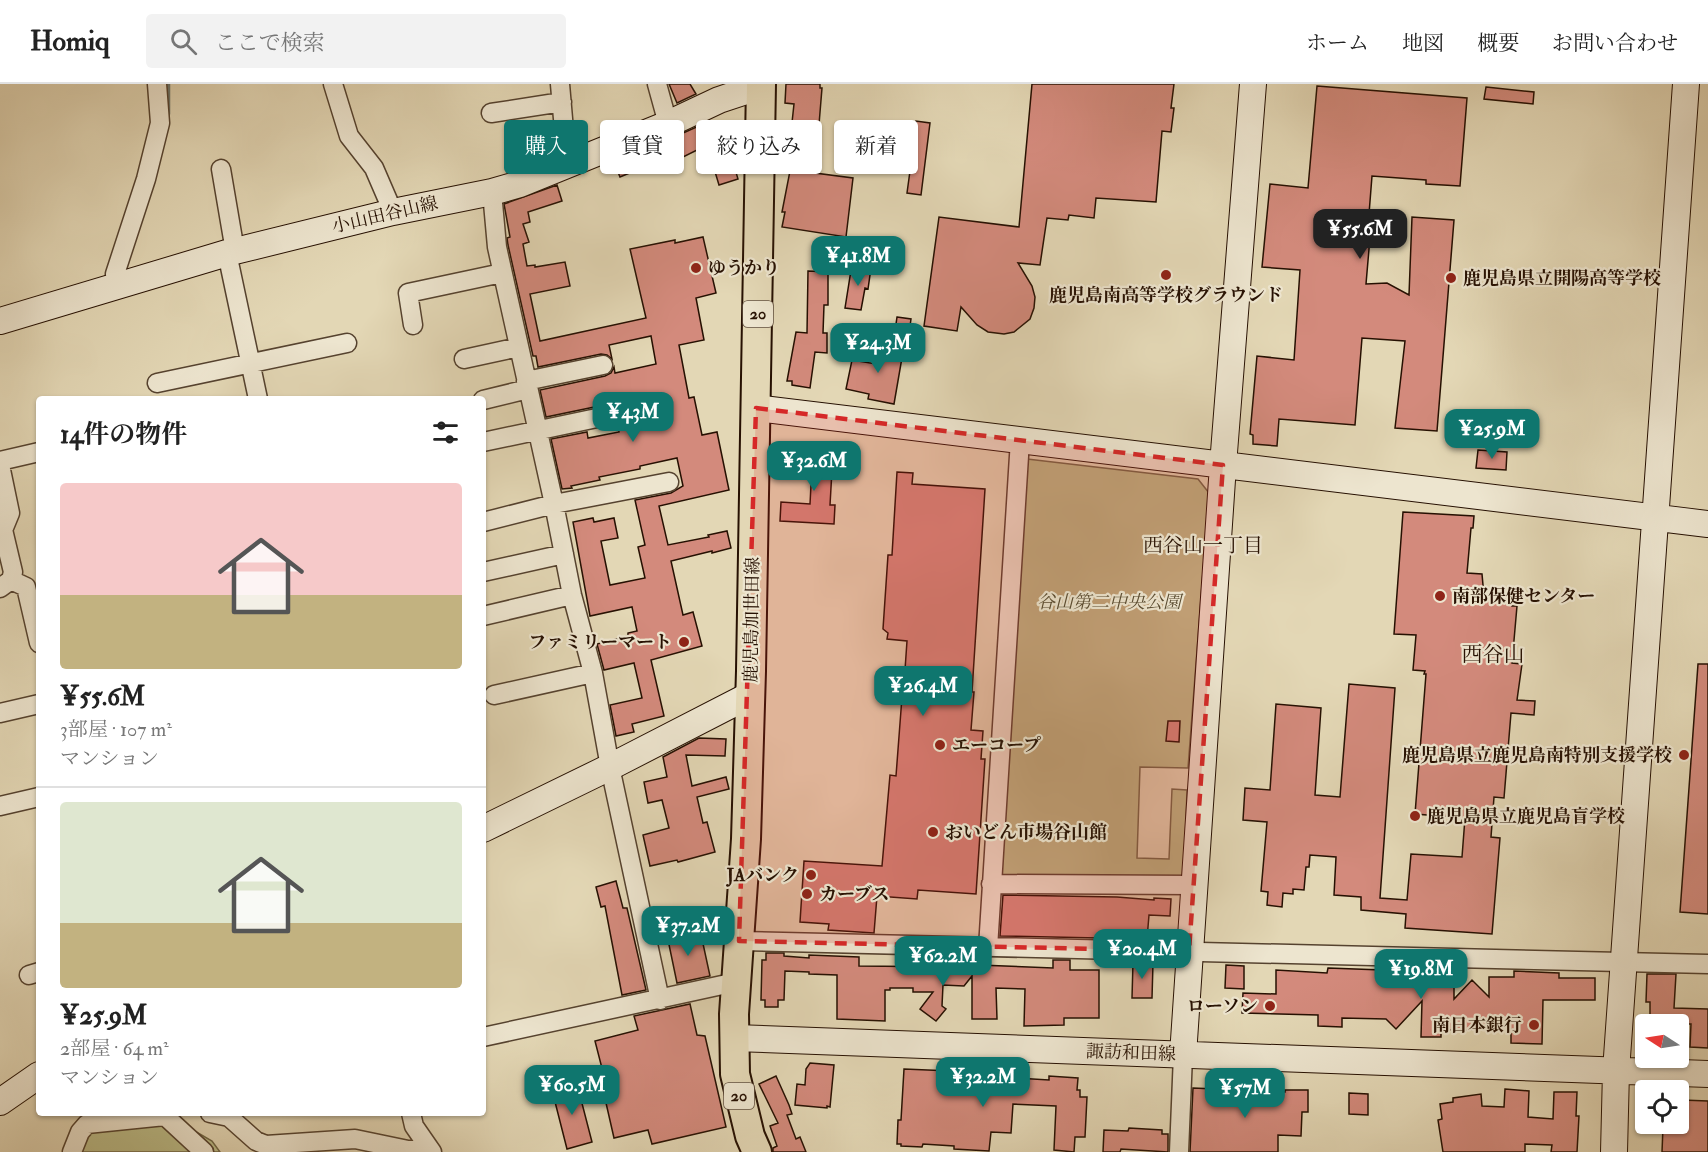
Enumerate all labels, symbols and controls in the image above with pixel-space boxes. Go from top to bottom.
search box [146,14,566,68]
text: Homiq [30,24,110,59]
icon: search [167,25,200,58]
text: ここで検索 [215,29,325,57]
text: ホーム [1306,30,1369,57]
text: 地図 [1402,30,1444,57]
text: 概要 [1477,30,1519,57]
text: お問い合わせ [1552,30,1678,57]
chip: 購入 [504,120,588,174]
chip: 賃貸 [600,120,684,174]
chip: 絞り込み [696,120,822,174]
chip: 新着 [834,120,918,174]
street label: 小山田谷山線 [330,192,440,238]
pin: ¥55.6M [1311,209,1409,260]
text: ¥55.6M [1327,216,1393,241]
pin: ¥41.8M [809,236,907,287]
text: ¥41.8M [825,243,891,268]
place label: ゆうかり [708,257,780,280]
marker: ゆうかり [689,261,703,275]
place label: 鹿児島県立開陽高等学校 [1463,267,1661,290]
marker: 鹿児島南高等学校グラウンド [1159,268,1173,282]
marker: 鹿児島県立開陽高等学校 [1444,271,1458,285]
place label: 鹿児島南高等学校グラウンド [1049,284,1283,307]
road number: 20 [743,301,773,327]
pin: ¥24.3M [829,323,927,374]
text: ¥24.3M [844,330,912,355]
pin: ¥43M [597,392,669,443]
text: ¥43M [607,399,659,424]
pin: ¥25.9M [1443,409,1541,460]
icon: filters [429,416,462,449]
text: ¥25.9M [1458,416,1526,441]
text: 14件の物件 [60,419,187,451]
pin: ¥32.6M [765,441,863,492]
text: ¥32.6M [781,448,847,473]
icon: home [207,522,315,630]
district label: 西谷山一丁目 [1143,533,1263,558]
street label: 鹿児島加世田線 [739,557,765,683]
place label: 南部保健センター [1452,585,1595,608]
marker: 南部保健センター [1433,589,1447,603]
park label: 谷山第二中央公園 [1037,591,1184,614]
place label: ファミリーマート [528,631,672,654]
marker: ファミリーマート [677,635,691,649]
district label: 西谷山 [1462,641,1525,668]
pin: ¥26.4M [874,666,972,717]
text: ¥26.4M [888,673,958,698]
text: ¥55.6M [60,681,145,713]
text: 3部屋 · 107 m² [60,717,172,742]
place label: エーコープ [952,734,1041,757]
marker: エーコープ [933,738,947,752]
place label: 鹿児島県立鹿児島南特別支援学校 [1402,744,1672,767]
text: マンション [60,746,159,771]
marker: 鹿児島県立鹿児島南特別支援学校 [1677,748,1691,762]
place label: 鹿児島県立鹿児島盲学校 [1427,805,1625,828]
marker: 鹿児島県立鹿児島盲学校 [1408,809,1422,823]
place label: おいどん市場谷山館 [945,821,1107,844]
marker: おいどん市場谷山館 [926,825,940,839]
icon: home [207,841,315,949]
place label: JAバンク [726,864,799,887]
marker: JAバンク [804,868,818,882]
place label: カーブス [819,883,889,906]
marker: カーブス [800,887,814,901]
pin: ¥37.2M [639,906,737,957]
text: ¥37.2M [656,913,720,938]
pin: ¥20.4M [1093,929,1191,980]
pin: ¥62.2M [894,936,992,987]
text: ¥20.4M [1107,936,1177,961]
text: ¥62.2M [909,943,977,968]
pin: ¥19.8M [1372,949,1470,1000]
text: ¥19.8M [1389,956,1453,981]
place label: ローソン [1187,995,1258,1018]
marker: ローソン [1263,999,1277,1013]
text: ¥25.9M [60,1000,147,1032]
place label: 南日本銀行 [1432,1014,1522,1037]
north arrow [1635,1014,1689,1068]
map controls [1635,1014,1689,1134]
marker: 南日本銀行 [1527,1018,1541,1032]
text: 2部屋 · 64 m² [60,1036,169,1061]
street label: 諏訪和田線 [1086,1040,1176,1066]
pin: ¥32.2M [934,1057,1032,1108]
text: ¥32.2M [950,1064,1016,1089]
text: マンション [60,1065,159,1090]
pin: ¥60.5M [523,1065,621,1116]
pin: ¥57M [1209,1068,1281,1119]
text: ¥60.5M [538,1072,606,1097]
text: ¥57M [1219,1075,1271,1100]
button: locate [1635,1080,1689,1134]
road number: 20 [724,1083,754,1109]

